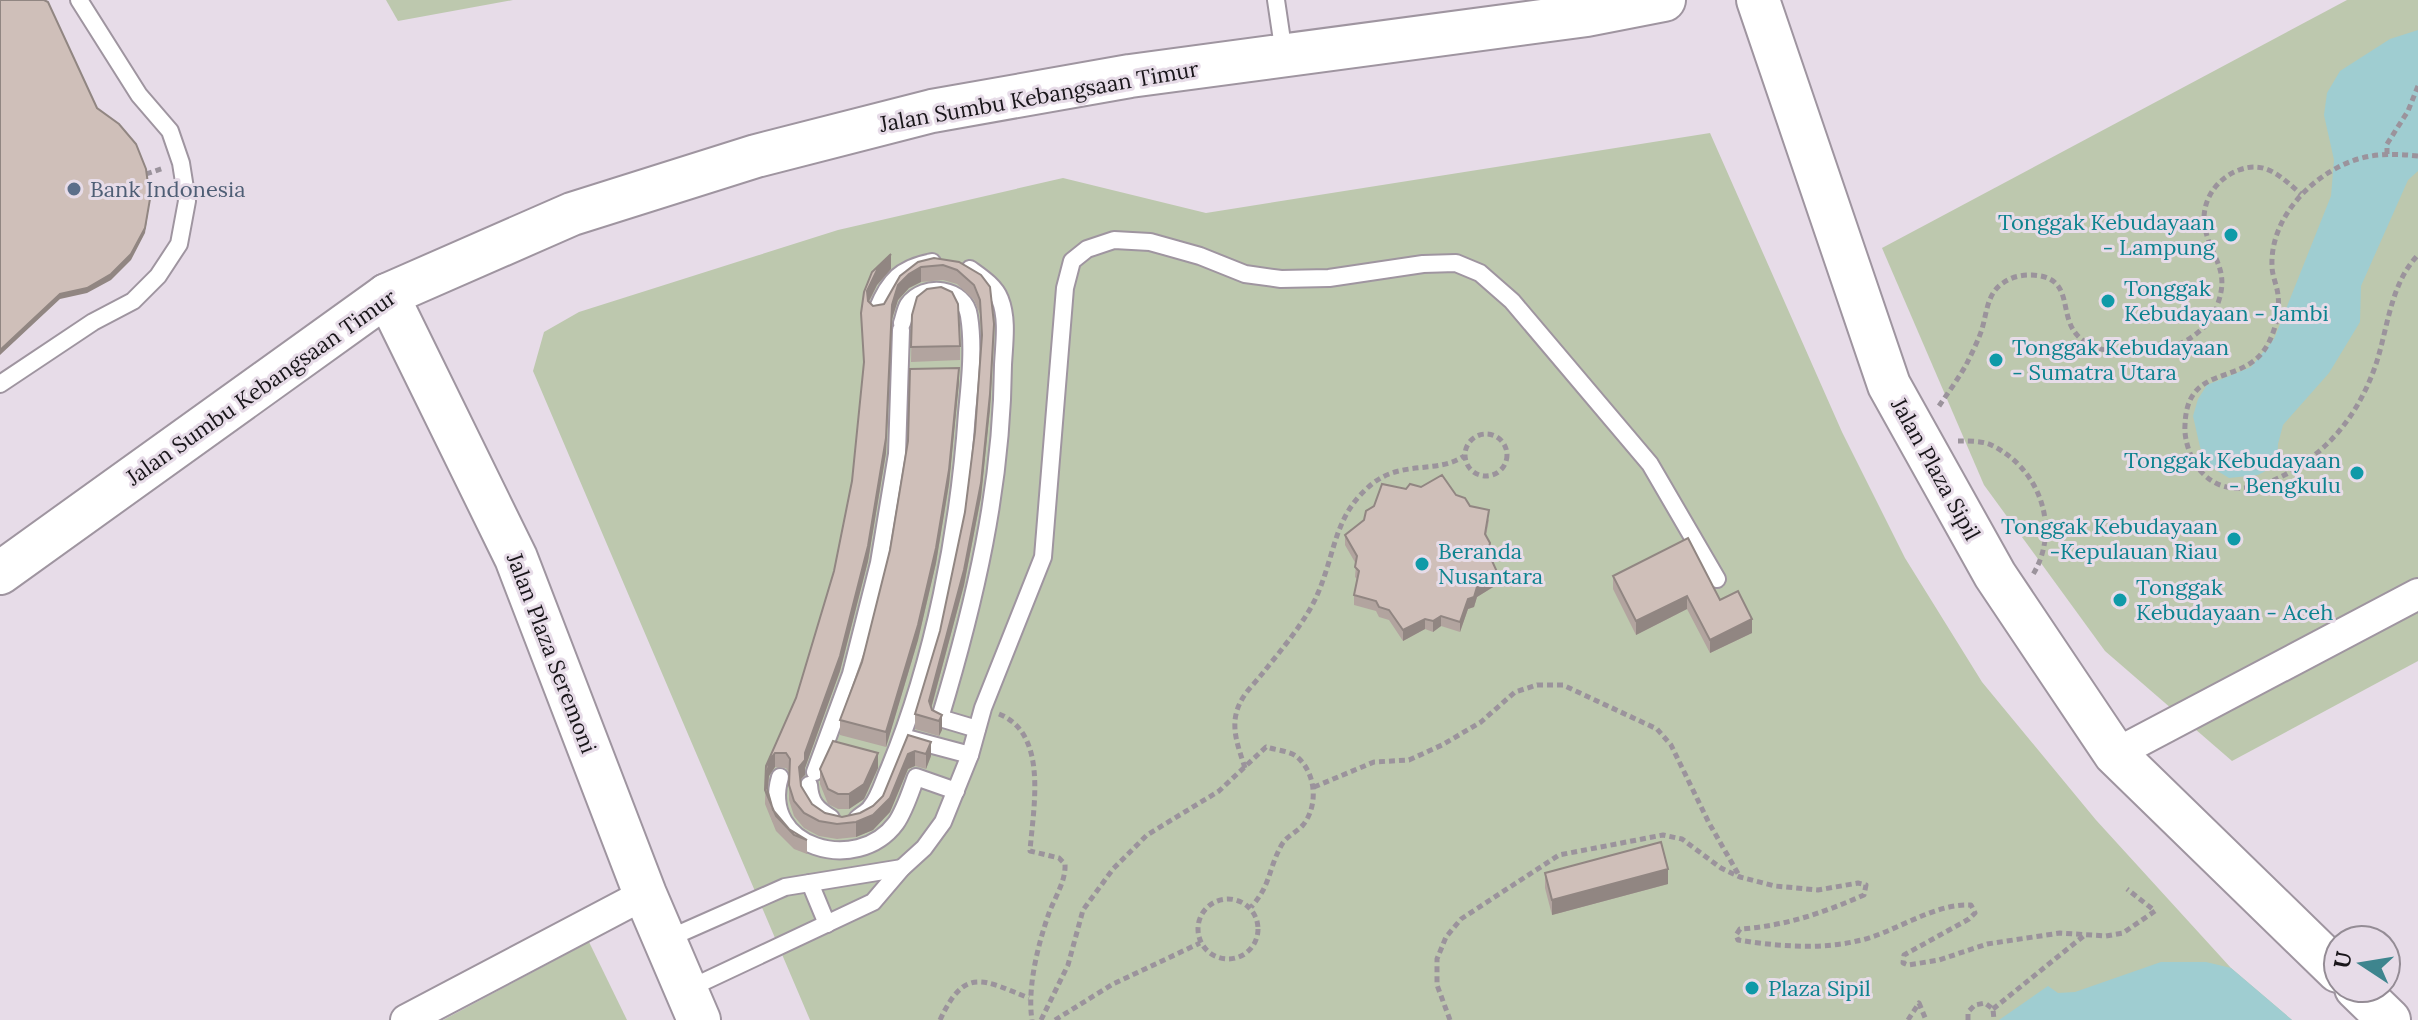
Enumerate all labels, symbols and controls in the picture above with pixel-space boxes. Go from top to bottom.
street label: Jalan Sumbu Kebangsaan Timur [876,54,1201,138]
place label: Bank Indonesia [90,175,246,203]
marker: Bank Indonesia [65,180,83,198]
place label: Tonggak Kebudayaan - Lampung [1998,208,2216,261]
marker: Tonggak Kebudayaan - Lampung [2222,226,2240,244]
place label: Tonggak Kebudayaan - Jambi [2124,274,2329,327]
street label: Jalan Sumbu Kebangsaan Timur [120,282,402,492]
marker: Tonggak Kebudayaan - Jambi [2099,292,2117,310]
place label: Tonggak Kebudayaan - Sumatra Utara [2012,333,2229,386]
marker: Tonggak Kebudayaan - Sumatra Utara [1987,351,2005,369]
street label: Jalan Plaza Sipil [1885,392,1987,545]
place label: Tonggak Kebudayaan - Bengkulu [2124,446,2341,499]
marker: Tonggak Kebudayaan - Bengkulu [2348,464,2366,482]
place label: Tonggak Kebudayaan -Kepulauan Riau [2001,512,2218,565]
marker: Tonggak Kebudayaan -Kepulauan Riau [2225,530,2243,548]
place label: Beranda Nusantara [1438,537,1543,590]
street label: Jalan Plaza Seremoni [501,548,603,757]
marker: Beranda Nusantara [1413,555,1431,573]
place label: Tonggak Kebudayaan - Aceh [2136,573,2333,626]
marker: Tonggak Kebudayaan - Aceh [2111,591,2129,609]
north arrow [2322,924,2402,1004]
text: U [2327,948,2358,971]
place label: Plaza Sipil [1768,974,1871,1002]
marker: Plaza Sipil [1743,979,1761,997]

